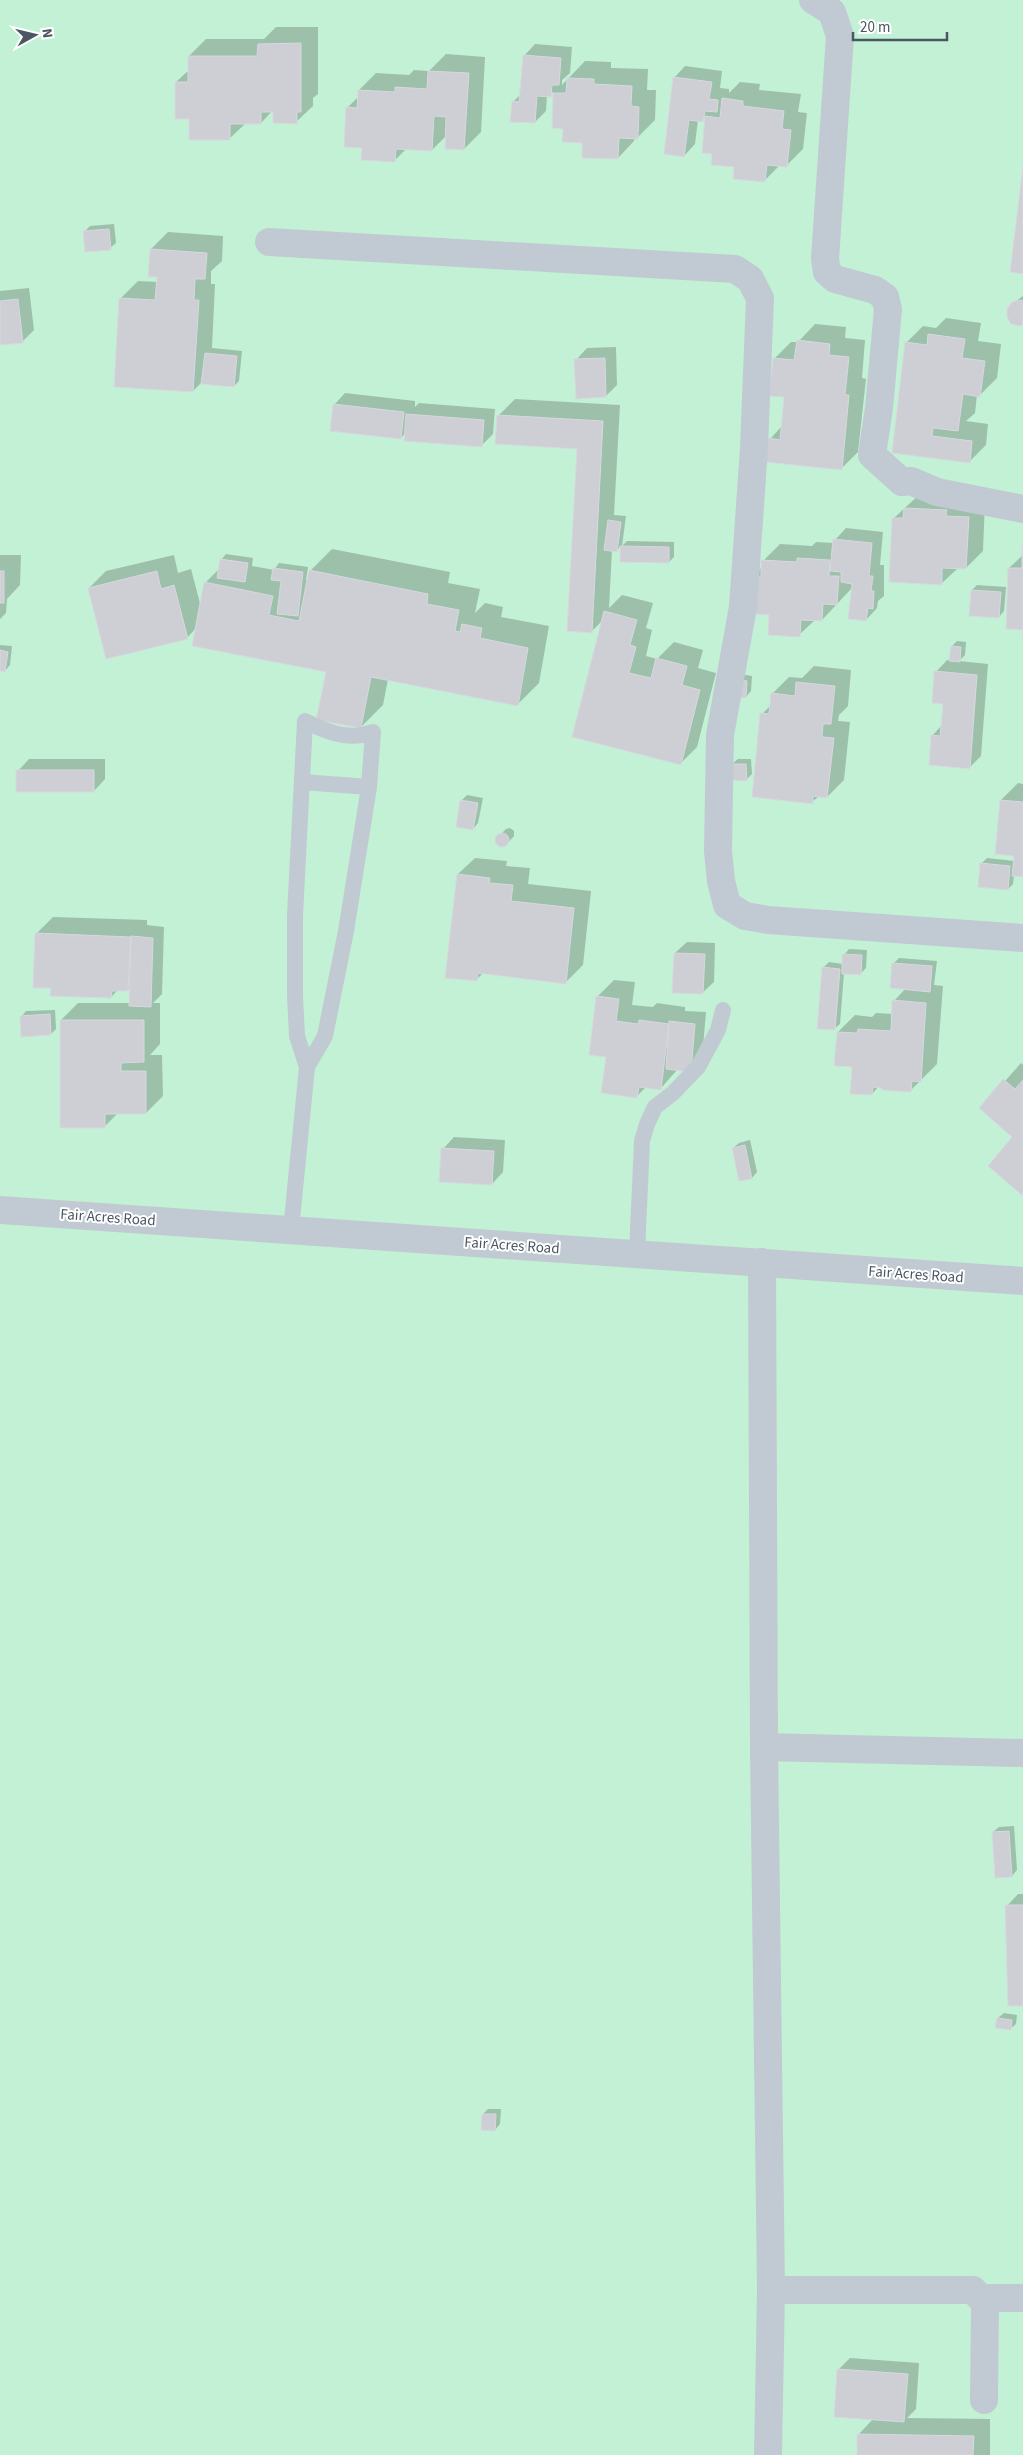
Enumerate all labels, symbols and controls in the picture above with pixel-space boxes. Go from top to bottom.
north arrow [10,10,60,60]
scale bar [853,10,947,42]
text: 20 m [860,17,890,38]
text: N [36,27,57,39]
street label: Fair Acres Road [60,1204,156,1231]
street label: Fair Acres Road [464,1232,560,1259]
street label: Fair Acres Road [868,1261,964,1288]

